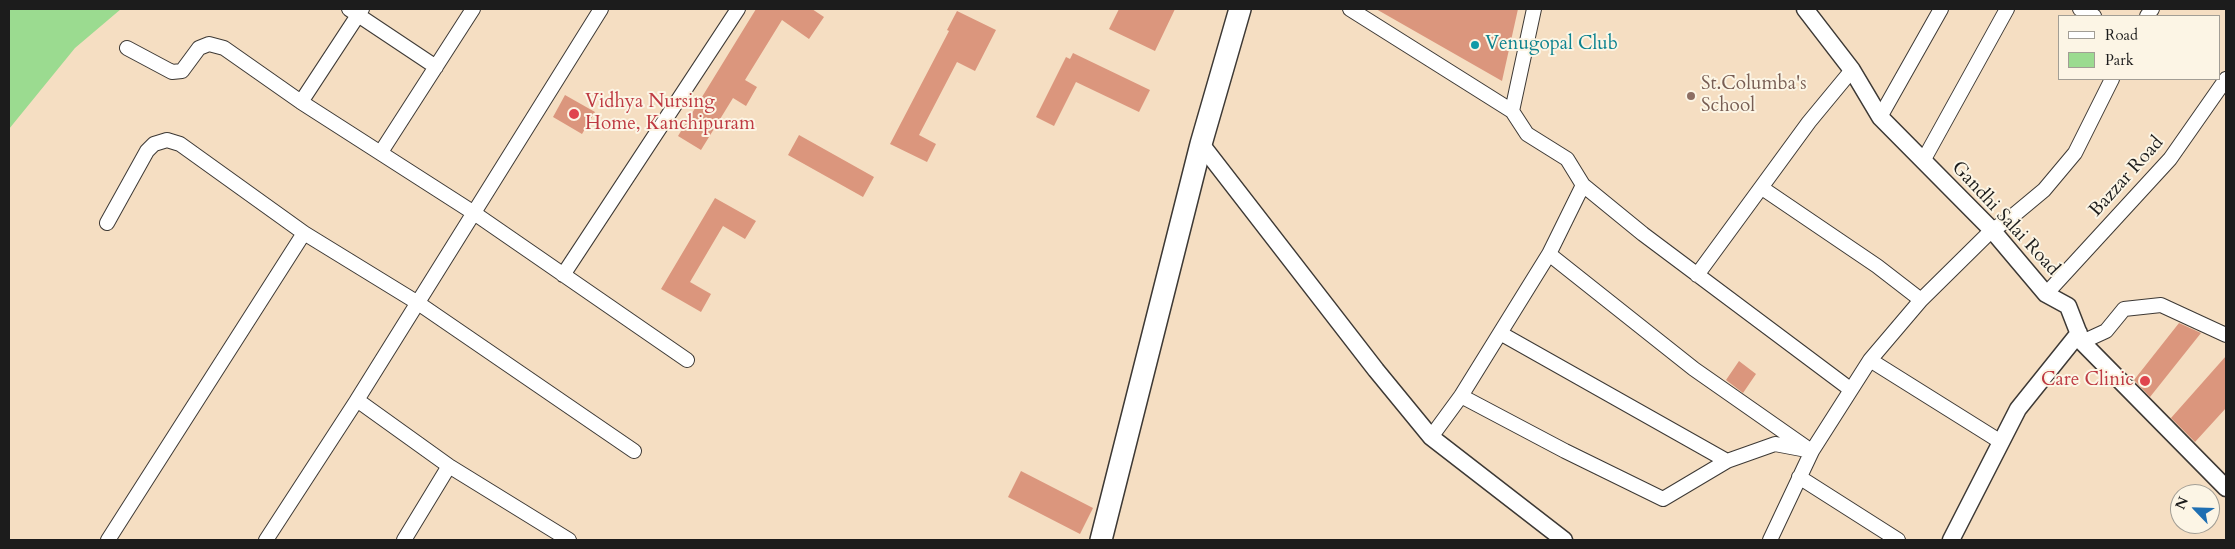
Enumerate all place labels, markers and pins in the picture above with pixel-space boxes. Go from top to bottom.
place label: Venugopal Club [1485,34,1618,56]
marker: Venugopal Club [1469,39,1481,51]
place label: St.Columba's School [1701,74,1807,118]
marker: St.Columba's School [1685,90,1697,102]
place label: Vidhya Nursing Home, Kanchipuram [585,92,755,136]
marker: Vidhya Nursing Home, Kanchipuram [567,107,581,121]
place label: Care Clinic [2041,370,2134,392]
marker: Care Clinic [2138,374,2152,388]

